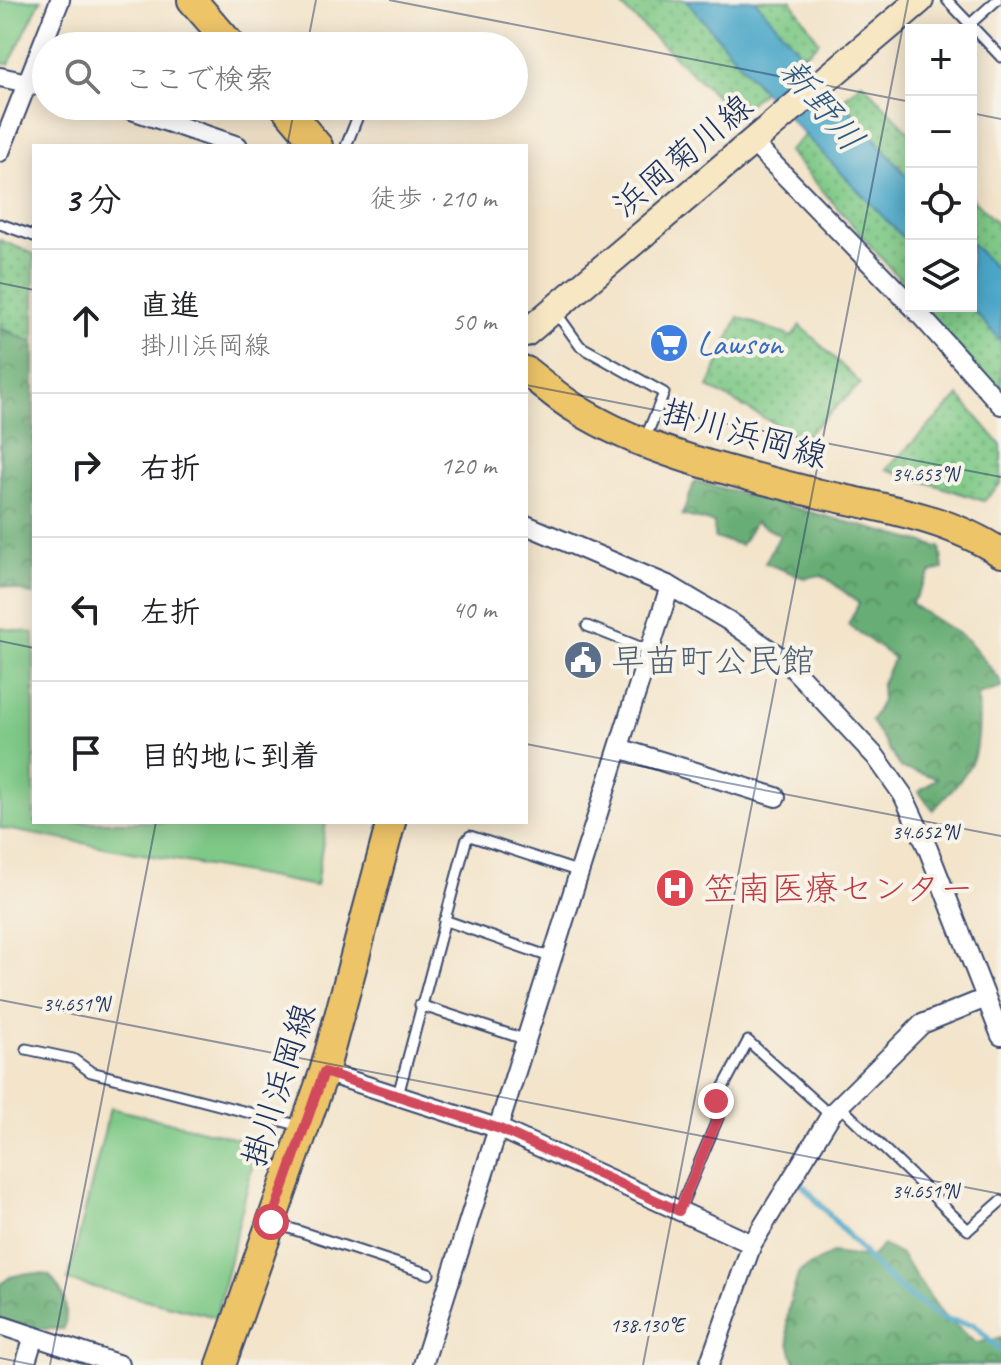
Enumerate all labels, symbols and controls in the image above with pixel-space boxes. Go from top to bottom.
map controls [905,24,977,312]
button: + [905,24,977,96]
search box [32,32,528,120]
water label: 新野川 [770,48,875,161]
icon: search [60,54,104,98]
text: ここで検索 [124,60,274,98]
street label: 浜岡菊川線 [603,84,761,226]
button: − [905,96,977,168]
button: locate [905,168,977,240]
text: 3 分 [64,178,122,221]
text: 徒歩 · 210 m [371,182,496,215]
button: layers [905,240,977,312]
text: 直進 [140,286,200,324]
icon: ahead [64,299,108,343]
text: 50 m [452,305,496,338]
supermarket icon: Lawson [648,322,690,364]
place label: Lawson [697,322,784,365]
text: 掛川浜岡線 [140,329,270,362]
street label: 掛川浜岡線 [657,389,832,478]
icon: right [64,443,108,487]
text: 右折 [140,449,200,487]
text: 120 m [440,449,496,482]
text: 34.653°N [892,462,961,487]
icon: left [64,587,108,631]
text: 左折 [140,593,200,631]
text: 40 m [452,593,496,626]
public building icon: 早苗町公民館 [562,639,604,681]
place label: 早苗町公民館 [611,639,815,682]
icon: arrive [64,731,108,775]
text: 目的地に到着 [140,737,320,775]
text: 34.652°N [892,820,961,845]
hospital icon: 笠南医療センター [654,867,696,909]
place label: 笠南医療センター [703,867,974,910]
text: 34.651°N [43,992,112,1017]
street label: 掛川浜岡線 [232,998,325,1173]
route end [698,1083,734,1119]
text: 34.651°N [892,1179,961,1204]
route start [253,1204,289,1240]
text: 138.130°E [610,1313,687,1338]

